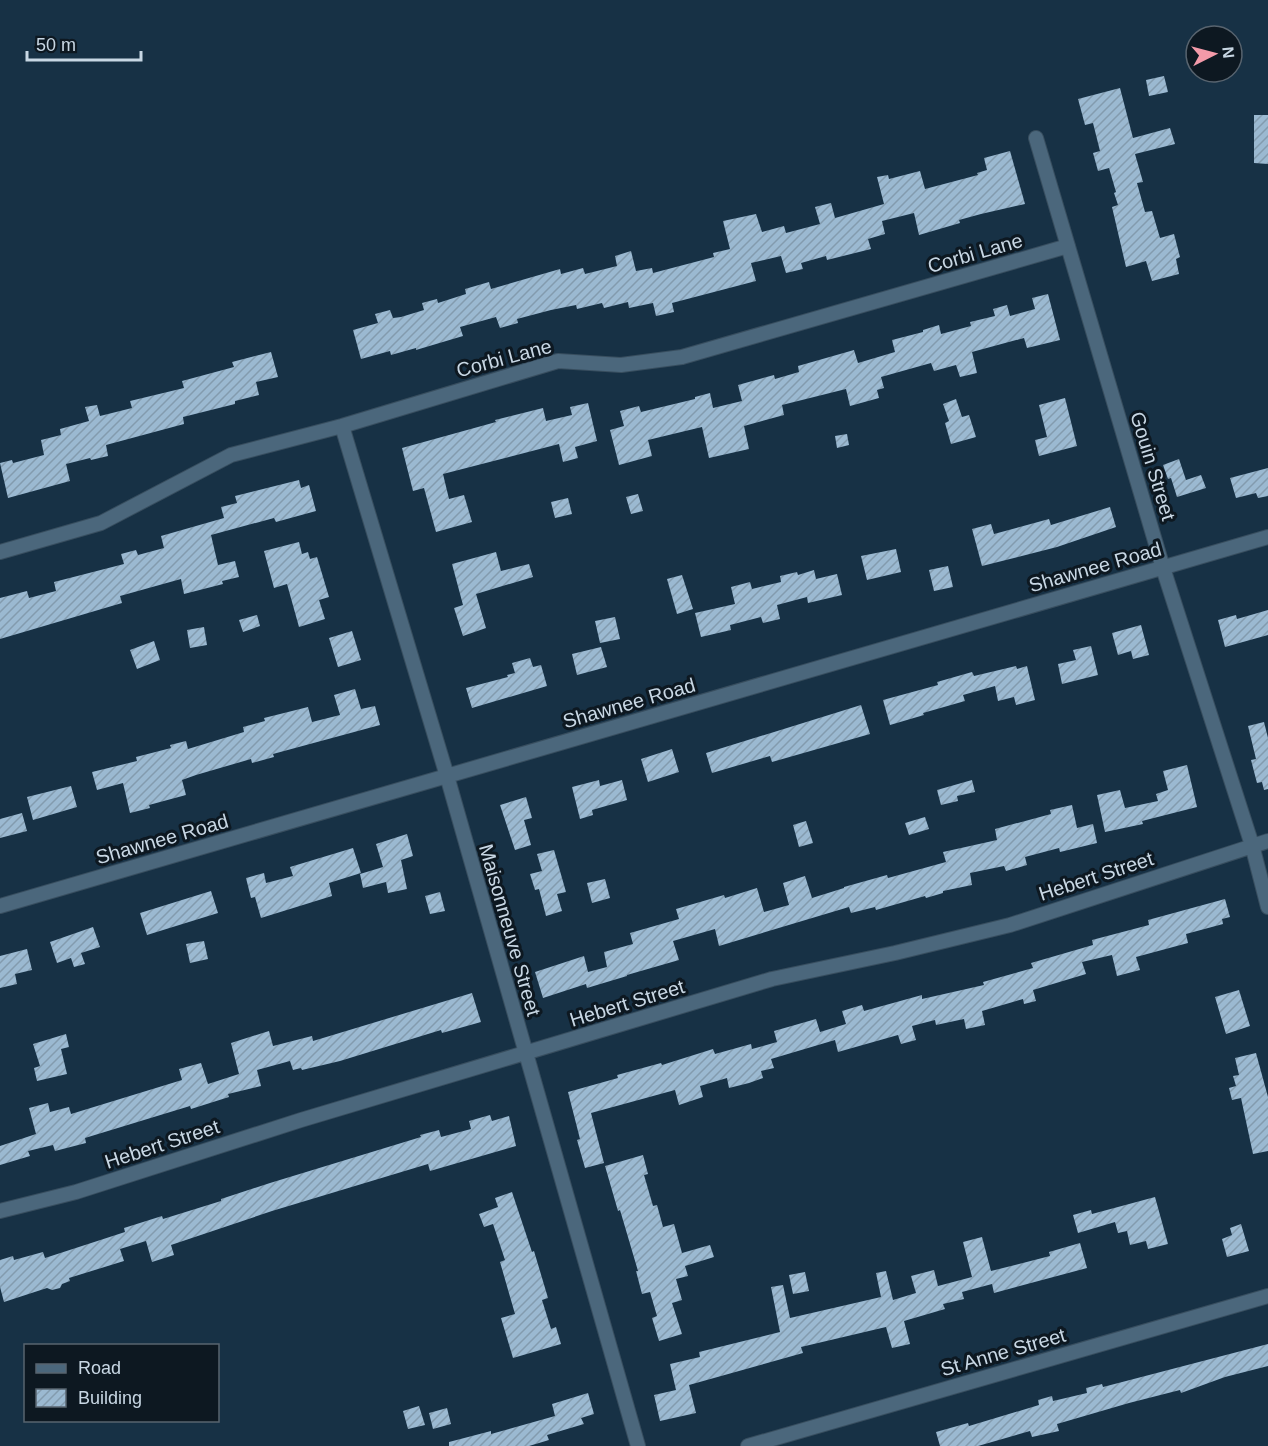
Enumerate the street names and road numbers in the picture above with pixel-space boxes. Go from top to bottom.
street label: Corbi Lane [925,229,1025,277]
street label: Corbi Lane [454,335,554,381]
street label: Gouin Street [1126,409,1180,523]
street label: Shawnee Road [1026,538,1164,596]
street label: Shawnee Road [560,674,698,732]
street label: Shawnee Road [93,810,231,868]
street label: Maisonneuve Street [475,841,545,1019]
street label: Hebert Street [1036,847,1156,905]
street label: Hebert Street [567,975,688,1031]
street label: Hebert Street [102,1115,222,1173]
street label: St Anne Street [938,1324,1068,1380]

